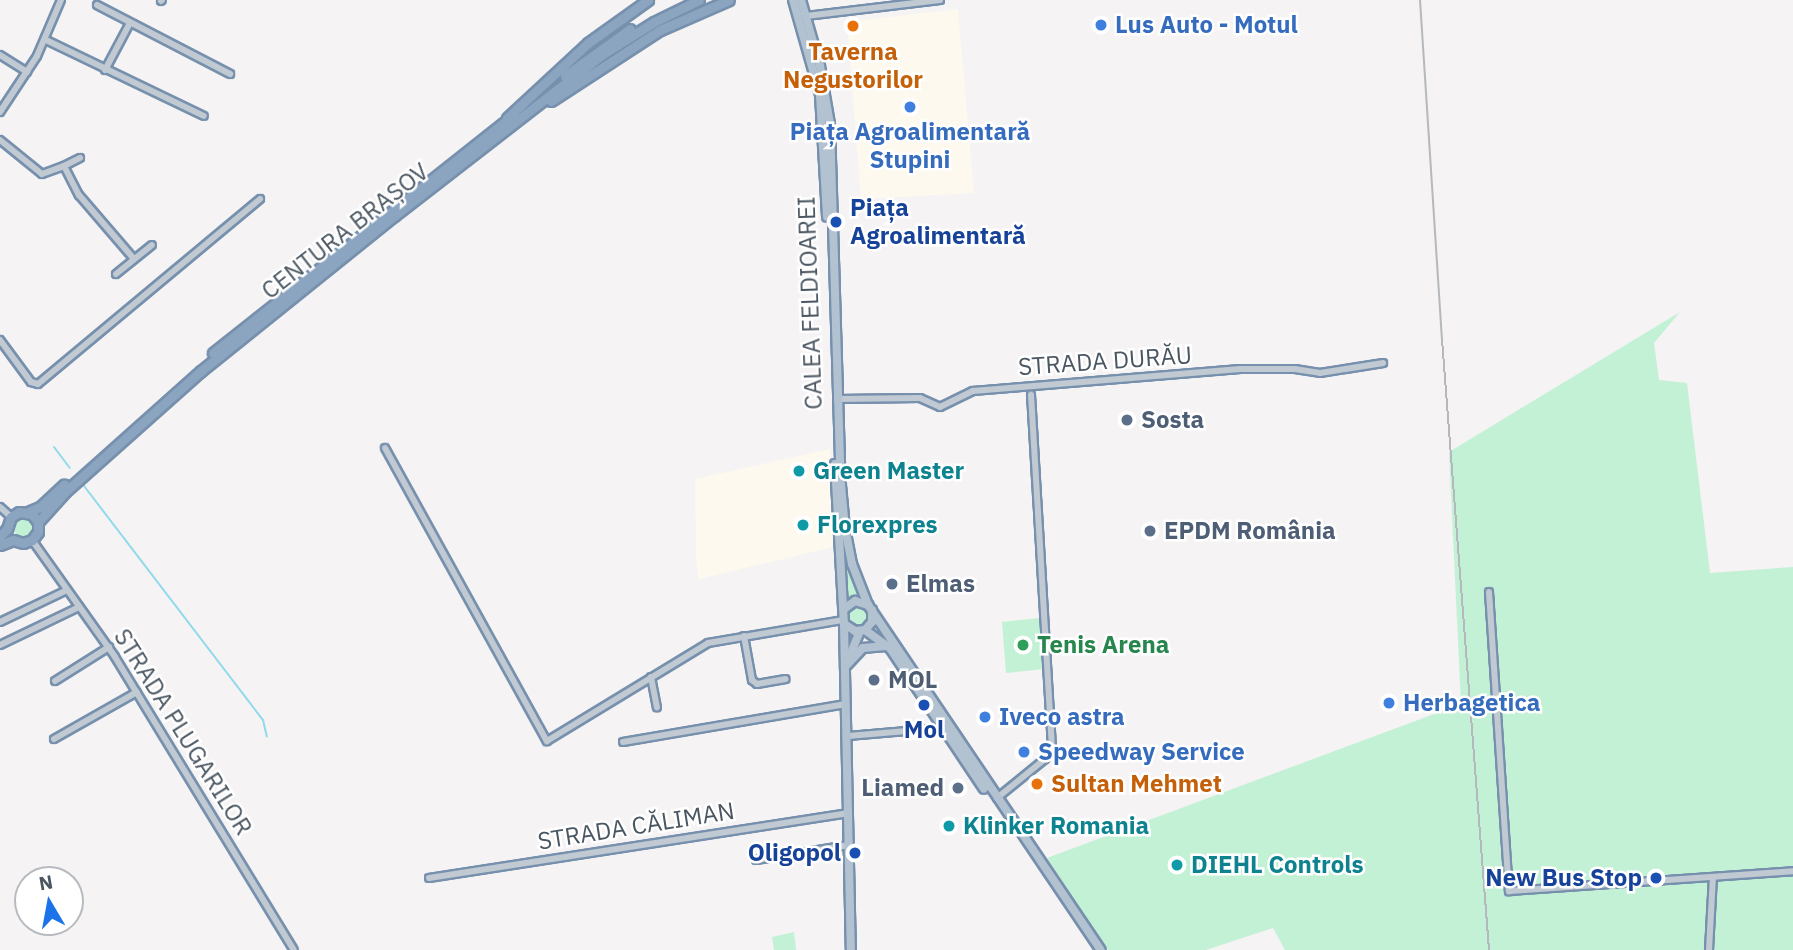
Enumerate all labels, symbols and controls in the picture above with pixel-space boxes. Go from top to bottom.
place label: Lus Auto - Motul [1115,11,1298,39]
marker: Lus Auto - Motul [1093,17,1109,33]
marker: Taverna Negustorilor [845,18,861,34]
place label: Taverna Negustorilor [783,38,923,94]
marker: Piața Agroalimentară Stupini [902,99,918,115]
place label: Piața Agroalimentară Stupini [790,118,1030,174]
street label: CENTURA BRAȘOV [256,157,434,305]
place label: Piața Agroalimentară [850,194,1026,250]
street label: CALEA FELDIOAREI [792,196,828,410]
marker: Piața Agroalimentară [828,214,844,230]
street label: STRADA DURĂU [1017,341,1193,381]
place label: Sosta [1141,406,1204,434]
marker: Sosta [1119,412,1135,428]
place label: Green Master [813,457,964,485]
marker: Green Master [791,463,807,479]
place label: Florexpres [817,511,938,539]
marker: Florexpres [795,517,811,533]
place label: EPDM România [1164,517,1336,545]
marker: EPDM România [1142,523,1158,539]
place label: Elmas [906,570,975,598]
marker: Elmas [884,576,900,592]
street label: STRADA PLUGARILOR [108,624,258,840]
place label: Tenis Arena [1037,631,1169,659]
marker: Tenis Arena [1015,637,1031,653]
place label: MOL [888,666,938,694]
marker: MOL [866,672,882,688]
place label: Herbagetica [1403,689,1541,717]
marker: Herbagetica [1381,695,1397,711]
marker: Mol [916,697,932,713]
place label: Iveco astra [999,703,1125,731]
marker: Iveco astra [977,709,993,725]
place label: Mol [904,716,944,744]
place label: Speedway Service [1038,738,1245,766]
marker: Speedway Service [1016,744,1032,760]
place label: Sultan Mehmet [1051,770,1222,798]
place label: Liamed [861,774,944,802]
marker: Sultan Mehmet [1029,776,1045,792]
marker: Liamed [950,780,966,796]
street label: STRADA CĂLIMAN [536,796,736,856]
place label: Klinker Romania [963,812,1149,840]
marker: Klinker Romania [941,818,957,834]
place label: Oligopol [748,839,841,867]
marker: Oligopol [847,845,863,861]
place label: DIEHL Controls [1191,851,1364,879]
marker: DIEHL Controls [1169,857,1185,873]
place label: New Bus Stop [1485,864,1642,892]
north arrow [14,866,84,936]
text: N [37,869,55,895]
marker: New Bus Stop [1648,870,1664,886]

